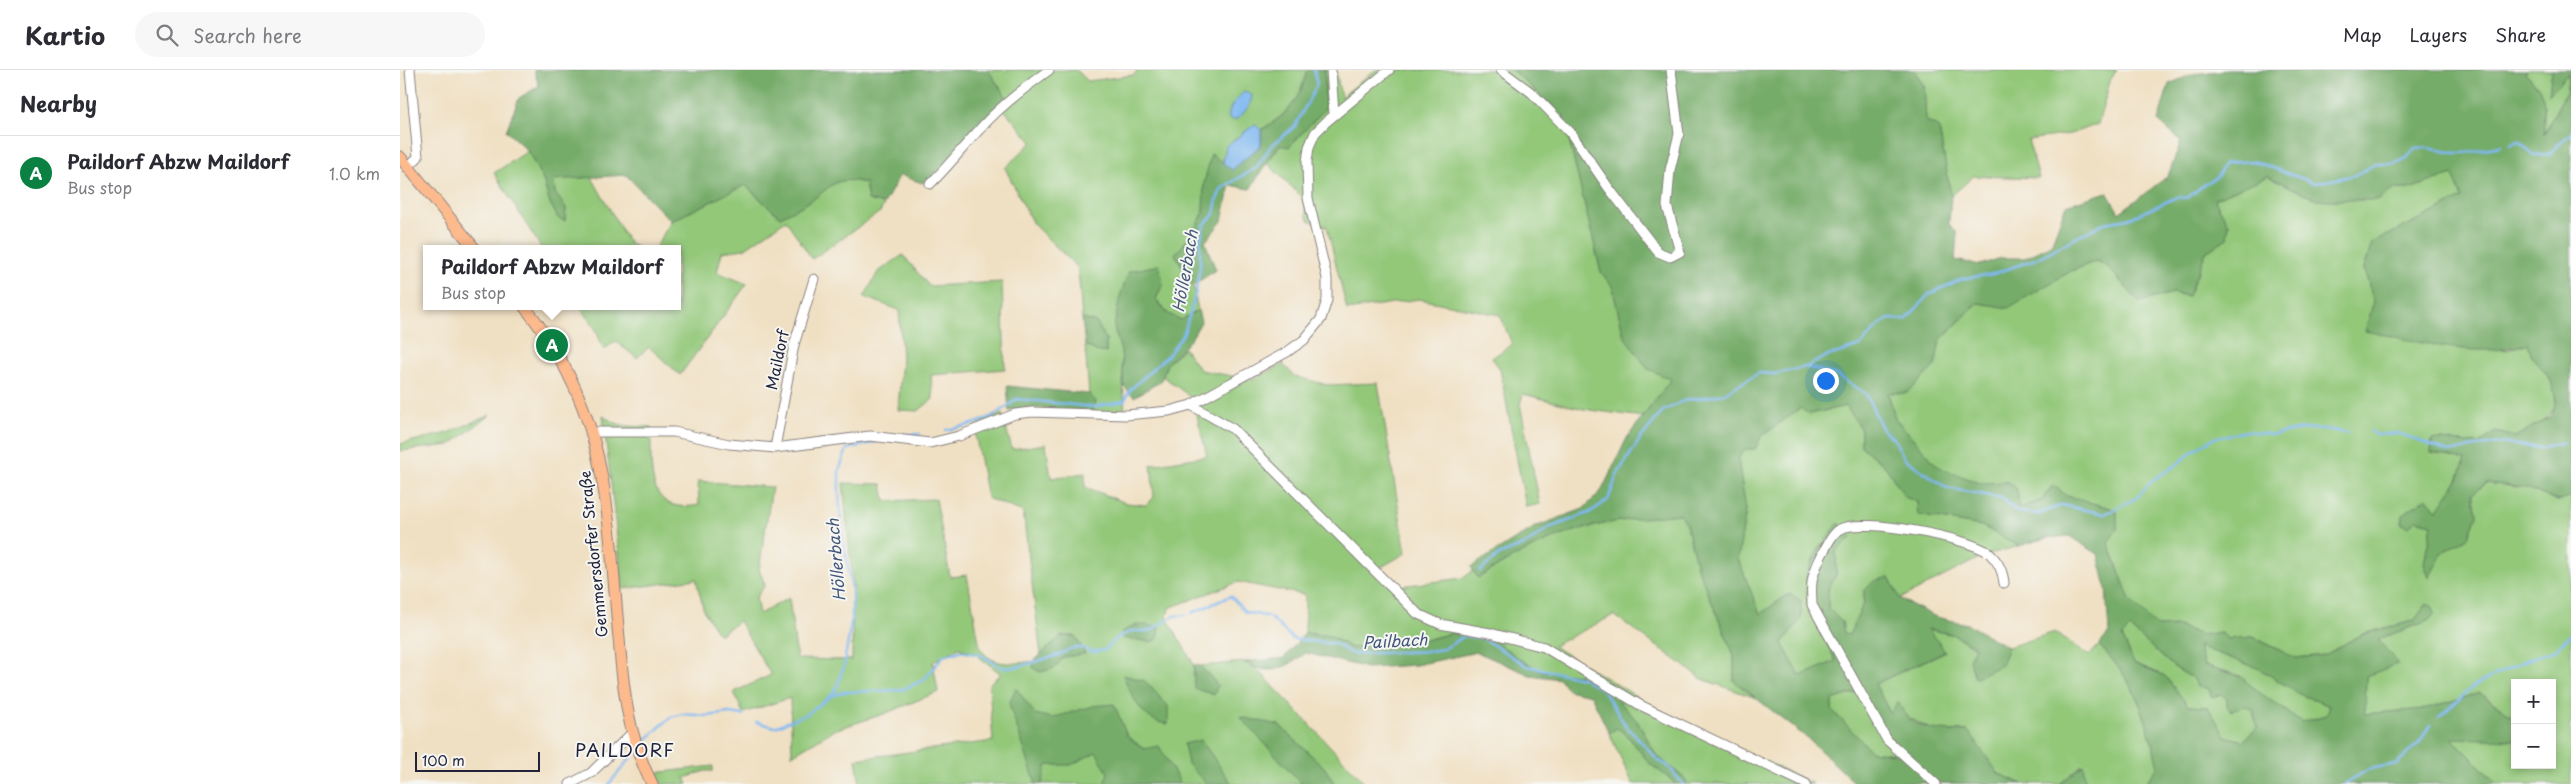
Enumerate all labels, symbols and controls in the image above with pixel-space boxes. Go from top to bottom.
search box [135,12,485,57]
text: Kartio [25,17,105,53]
icon: search [153,21,181,49]
text: Search here [193,21,302,49]
text: Map [2343,21,2382,48]
text: Layers [2410,21,2467,48]
text: Share [2495,21,2546,48]
text: Nearby [20,87,97,119]
text: Paildorf Abzw Maildorf [67,147,289,175]
text: A [30,161,42,185]
text: 1.0 km [329,161,380,185]
text: Bus stop [67,175,132,199]
water label: Höllerbach [1165,227,1203,314]
popup [423,245,681,310]
text: Paildorf Abzw Maildorf [441,252,663,280]
text: Bus stop [441,280,506,304]
pin: A [536,326,568,364]
street label: Maildorf [759,327,794,392]
your location [1813,368,1839,394]
street label: Gemmersdorfer Straße [572,470,613,639]
water label: Höllerbach [819,517,851,602]
water label: Pailbach [1362,626,1429,654]
map controls [2511,679,2556,769]
button: + [2511,679,2556,724]
button: − [2511,724,2556,769]
district label: PAILDORF [575,736,675,763]
scale bar [415,749,540,772]
text: 100 m [422,750,465,771]

